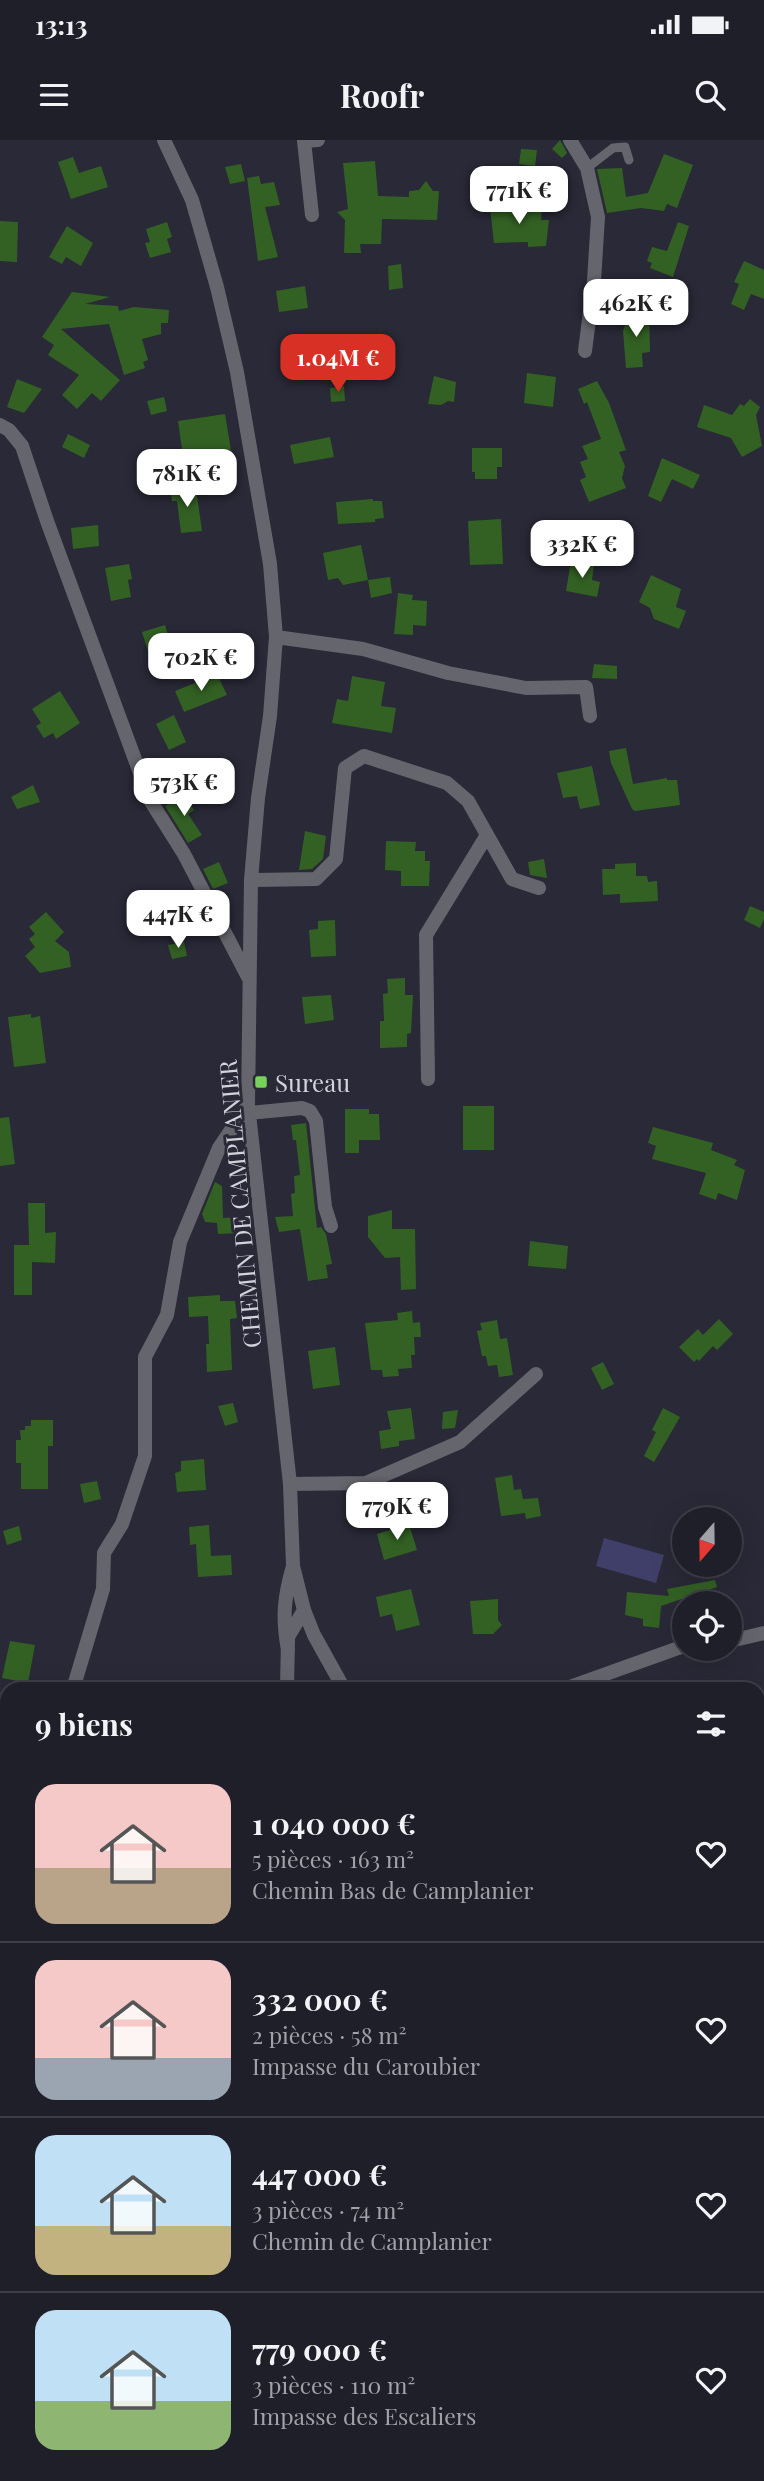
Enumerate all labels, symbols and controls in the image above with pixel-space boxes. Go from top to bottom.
text: 13:13 [35,7,87,42]
text: Roofr [340,73,424,116]
icon: menu [35,76,73,114]
icon: search [691,76,729,114]
pin: 771K € [462,167,576,226]
text: 771K € [486,173,552,204]
pin: 462K € [579,280,693,339]
text: 462K € [599,286,673,317]
pin: 1.04M € [273,334,403,394]
text: 1.04M € [296,341,380,372]
pin: 781K € [130,450,244,509]
text: 781K € [153,456,221,487]
pin: 332K € [525,520,639,580]
text: 332K € [547,527,617,558]
pin: 702K € [144,634,258,693]
text: 702K € [164,640,238,671]
pin: 573K € [127,758,241,818]
text: 573K € [150,765,218,796]
pin: 447K € [121,890,235,950]
text: 447K € [143,897,213,928]
street label: CHEMIN DE CAMPLANIER [210,1058,268,1349]
place label: Sureau [275,1066,350,1098]
marker: Sureau [253,1074,269,1090]
pin: 779K € [340,1482,454,1542]
text: 779K € [362,1489,432,1520]
north arrow [672,1507,742,1577]
map controls [672,1507,742,1661]
button: locate [672,1591,742,1661]
text: 9 biens [35,1704,133,1744]
icon: filters [692,1705,730,1743]
text: 1 040 000 € [252,1803,416,1843]
icon: home [91,1812,175,1896]
icon: heart [692,1835,730,1873]
text: 5 pièces · 163 m² [252,1843,414,1874]
text: Chemin Bas de Camplanier [252,1874,534,1905]
text: 332 000 € [252,1979,388,2019]
icon: home [91,1988,175,2072]
icon: heart [692,2011,730,2049]
text: 2 pièces · 58 m² [252,2019,407,2050]
text: Impasse du Caroubier [252,2050,480,2081]
text: 447 000 € [252,2154,388,2194]
icon: home [91,2163,175,2247]
icon: heart [692,2186,730,2224]
text: 3 pièces · 74 m² [252,2194,404,2225]
text: Chemin de Camplanier [252,2225,492,2256]
text: 779 000 € [252,2329,387,2369]
icon: home [91,2338,175,2422]
icon: heart [692,2361,730,2399]
text: 3 pièces · 110 m² [252,2369,415,2400]
text: Impasse des Escaliers [252,2400,476,2431]

